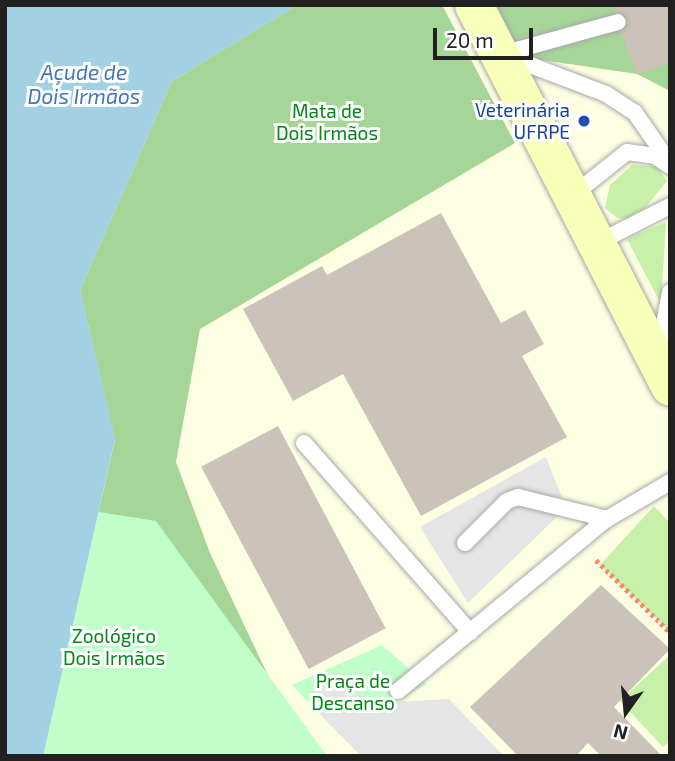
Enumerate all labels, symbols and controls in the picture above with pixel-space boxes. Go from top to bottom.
scale bar [437,14,537,58]
text: 20 m [446,27,494,52]
water label: Açude de Dois Irmãos [28,59,140,109]
place label: Veterinária UFRPE [475,99,570,143]
park label: Mata de Dois Irmãos [276,100,378,144]
marker: Veterinária UFRPE [576,113,592,129]
park label: Zoológico Dois Irmãos [63,625,165,669]
park label: Praça de Descanso [311,670,395,714]
north arrow [591,677,661,747]
text: N [611,720,630,746]

